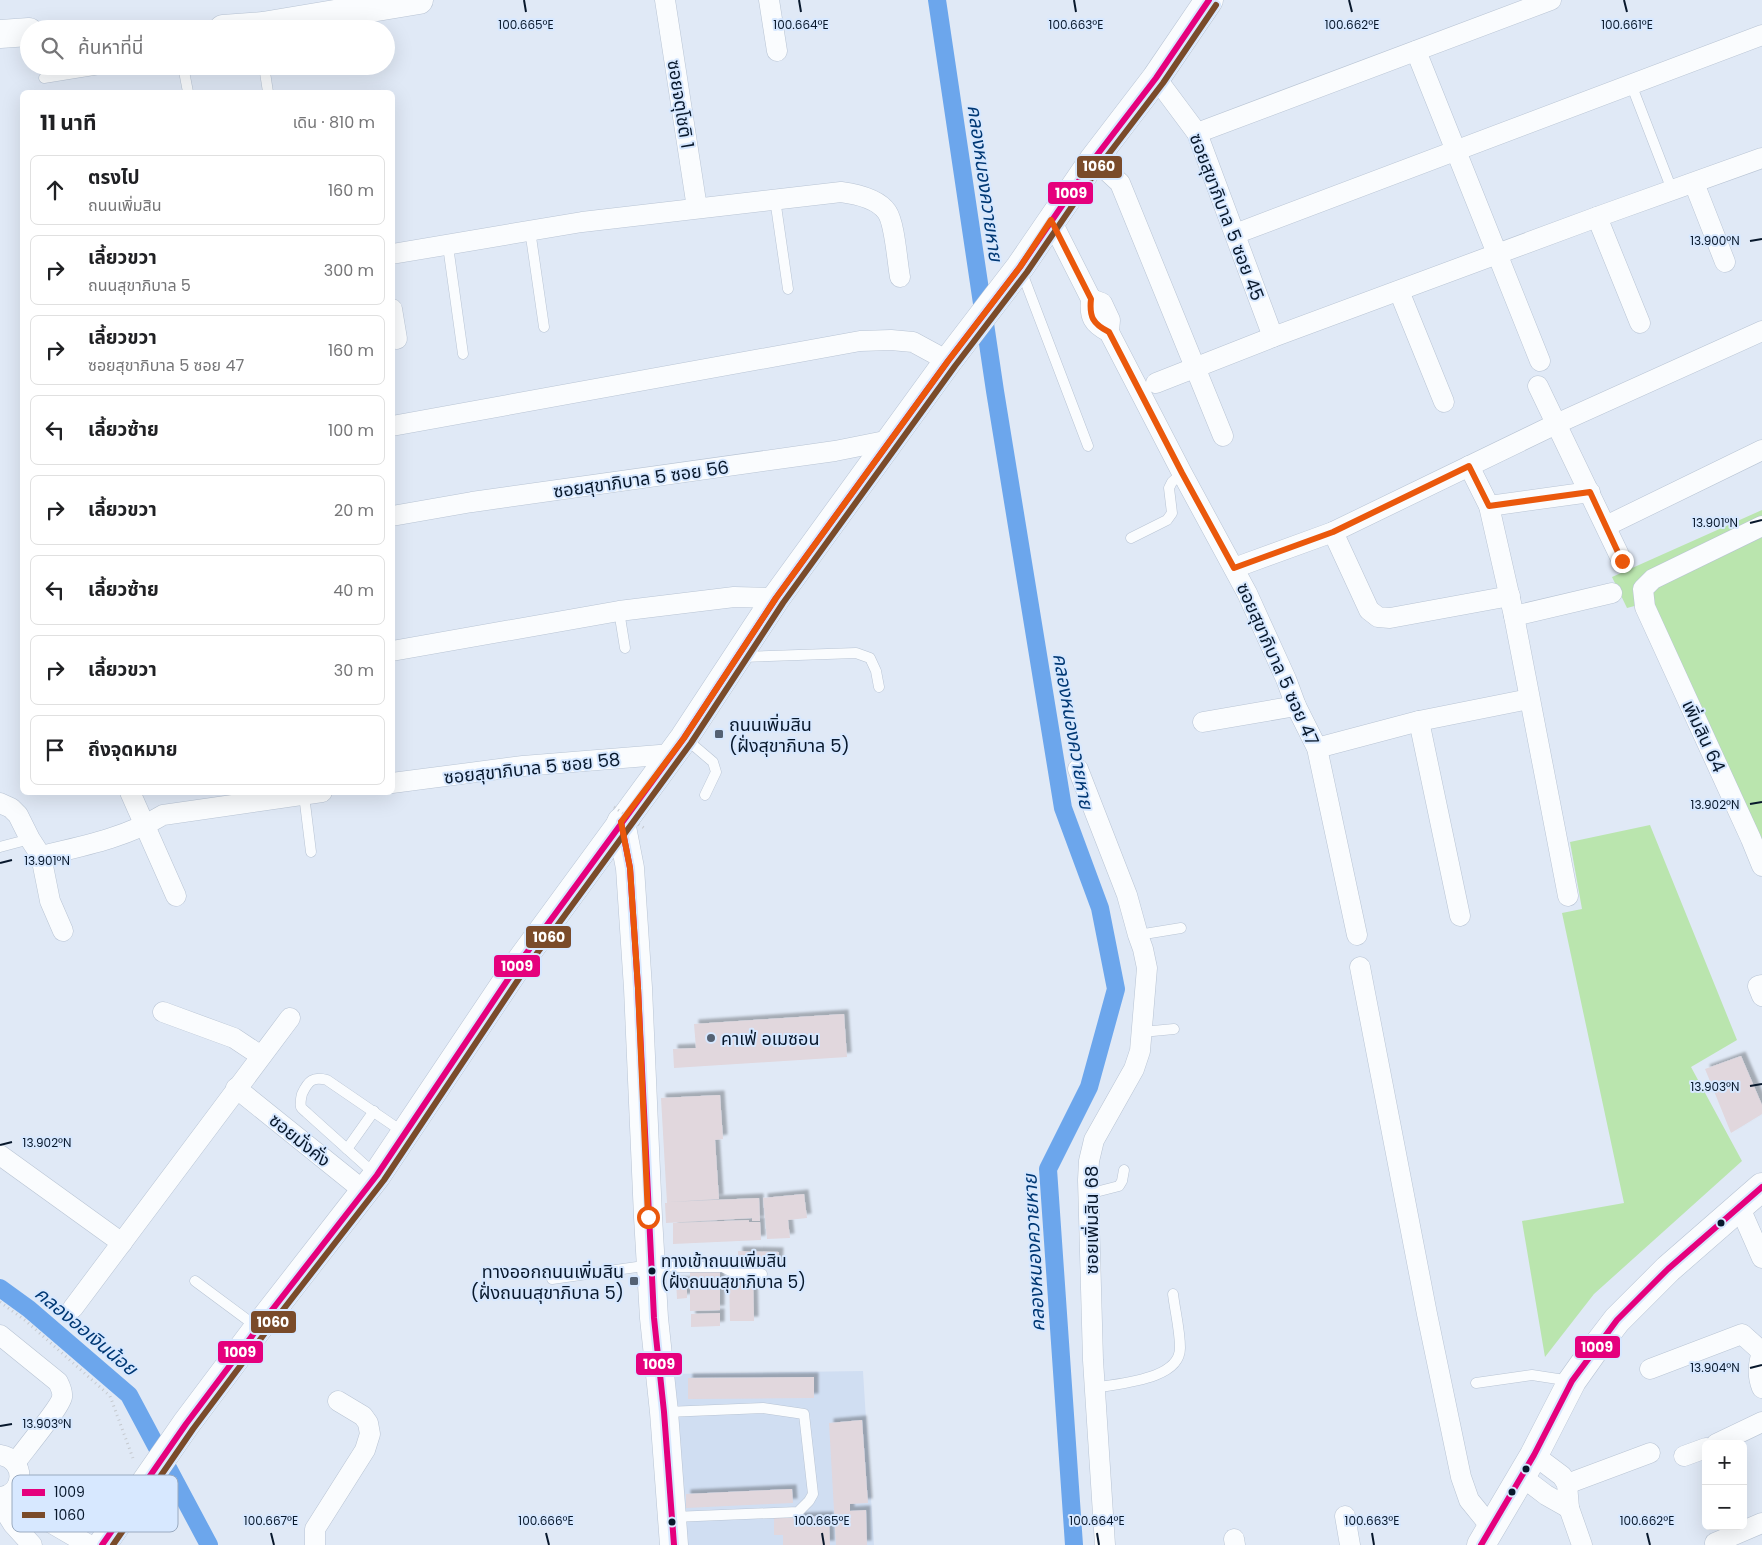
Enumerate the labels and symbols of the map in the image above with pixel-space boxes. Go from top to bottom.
text: 100.665°E [498,16,554,33]
text: 100.664°E [773,16,829,33]
text: 100.663°E [1049,16,1103,33]
text: 100.662°E [1325,16,1379,33]
text: 100.661°E [1601,16,1653,33]
street label: ซอยจตุโชติ 1 [662,58,700,150]
water label: คลองหนองควายหาย [961,103,1010,265]
street label: ซอยสุขาภิบาล 5 ซอย 45 [1184,130,1270,304]
line badge: 1060 [1076,155,1123,179]
text: 1060 [1083,156,1115,176]
line badge: 1009 [1047,181,1094,205]
text: 1009 [1055,183,1087,203]
text: 13.900°N [1690,232,1740,249]
street label: ซอยสุขาภิบาล 5 ซอย 56 [551,454,731,504]
text: 13.901°N [1692,514,1738,531]
route end [1611,550,1634,573]
street label: ซอยสุขาภิบาล 5 ซอย 47 [1231,579,1325,749]
water label: คลองหนองควายหาย [1046,651,1100,813]
street label: เพิ่มสิน 64 [1676,696,1732,776]
place label: ถนนเพิ่มสิน (ฝั่งสุขาภิบาล 5) [729,712,850,758]
marker: ถนนเพิ่มสิน (ฝั่งสุขาภิบาล 5) [713,728,725,740]
street label: ซอยสุขาภิบาล 5 ซอย 58 [443,746,621,790]
text: 13.902°N [1691,796,1739,813]
text: 13.901°N [24,852,70,869]
line badge: 1060 [525,925,572,949]
text: 1060 [533,927,565,947]
line badge: 1009 [493,954,541,978]
text: 1009 [501,956,533,976]
place label: คาเฟ่ อเมซอน [721,1026,819,1051]
marker: คาเฟ่ อเมซอน [705,1032,717,1044]
text: 13.903°N [1691,1078,1739,1095]
street label: ซอยมั่งคั่ง [264,1107,336,1173]
text: 13.902°N [23,1134,71,1151]
street label: ซอยเพิ่มสิน 68 [1079,1166,1104,1274]
water label: คลองหนองควายหาย [1016,1172,1052,1332]
route start [637,1206,660,1229]
unlabelled marker [1716,1218,1726,1228]
place label: ทางเข้าถนนเพิ่มสิน (ฝั่งถนนสุขาภิบาล 5) [661,1249,806,1294]
place label: ทางออกถนนเพิ่มสิน (ฝั่งถนนสุขาภิบาล 5) [470,1259,624,1305]
marker: ทางเข้าถนนเพิ่มสิน (ฝั่งถนนสุขาภิบาล 5) [647,1266,657,1276]
marker: ทางออกถนนเพิ่มสิน (ฝั่งถนนสุขาภิบาล 5) [628,1275,640,1287]
water label: คลองออเงินน้อย [29,1280,144,1383]
line badge: 1060 [250,1310,297,1334]
text: 1060 [257,1312,289,1332]
line badge: 1009 [1574,1335,1621,1359]
text: 1009 [1581,1337,1613,1357]
line badge: 1009 [217,1340,264,1364]
text: 1009 [224,1342,256,1362]
line badge: 1009 [635,1352,683,1376]
text: 1009 [643,1354,675,1374]
text: 13.904°N [1690,1359,1740,1376]
text: 13.903°N [23,1415,71,1432]
unlabelled marker [1521,1464,1531,1474]
legend [12,1475,178,1532]
text: 1009 [54,1482,85,1502]
unlabelled marker [1507,1487,1517,1497]
text: 1060 [54,1505,85,1525]
text: 100.667°E [244,1512,298,1529]
text: 100.666°E [518,1512,574,1529]
text: 100.665°E [794,1512,850,1529]
text: 100.664°E [1069,1512,1125,1529]
text: 100.663°E [1345,1512,1399,1529]
text: 100.662°E [1620,1512,1674,1529]
unlabelled marker [667,1517,677,1527]

